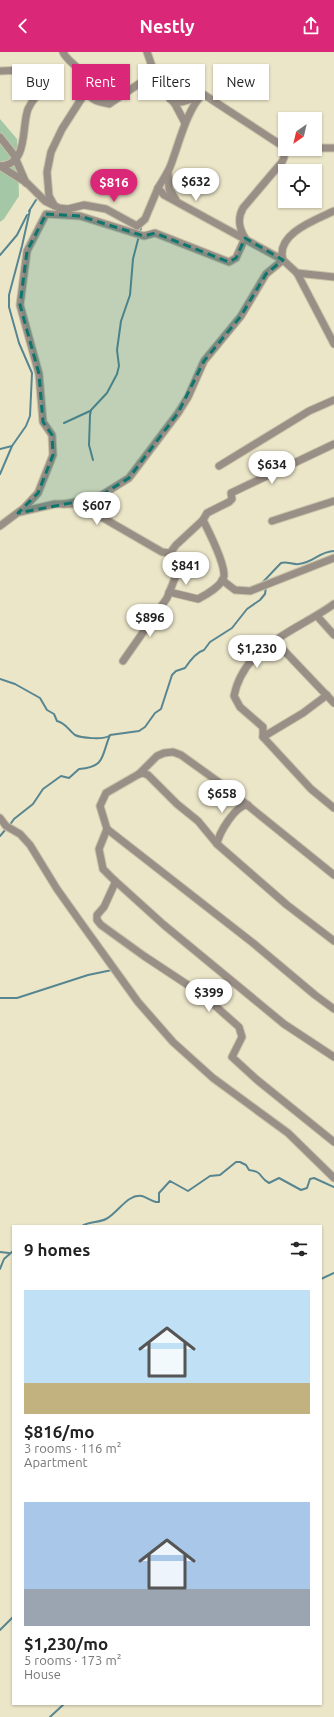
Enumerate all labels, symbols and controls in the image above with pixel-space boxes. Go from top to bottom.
icon: back [12,15,34,37]
icon: share [300,15,322,37]
text: Nestly [140,16,194,36]
chip: Buy [12,64,64,100]
chip: Rent [72,64,130,100]
chip: Filters [138,64,205,100]
chip: New [213,64,269,100]
north arrow [278,112,322,156]
map controls [278,112,322,208]
button: locate [278,164,322,208]
pin: $632 [172,168,220,202]
pin: $816 [90,169,138,203]
text: $632 [181,174,211,188]
text: $816 [99,175,129,189]
pin: $634 [248,451,296,485]
text: $634 [257,457,287,471]
pin: $607 [73,492,121,526]
text: $607 [82,498,112,512]
pin: $841 [162,552,210,586]
text: $841 [171,558,201,572]
pin: $896 [126,604,174,638]
text: $896 [135,610,165,624]
pin: $1,230 [224,635,290,669]
text: $1,230 [237,641,277,655]
pin: $658 [198,780,246,814]
text: $658 [207,786,237,800]
pin: $399 [185,979,233,1013]
text: $399 [194,985,224,999]
icon: filters [288,1238,310,1260]
text: 9 homes [24,1240,90,1259]
icon: home [131,1316,203,1388]
text: $816/mo [24,1422,94,1441]
text: 3 rooms · 116 m² [24,1441,121,1455]
text: Apartment [24,1455,88,1469]
icon: home [131,1528,203,1600]
text: $1,230/mo [24,1634,108,1653]
text: 5 rooms · 173 m² [24,1653,121,1667]
text: House [24,1667,61,1681]

